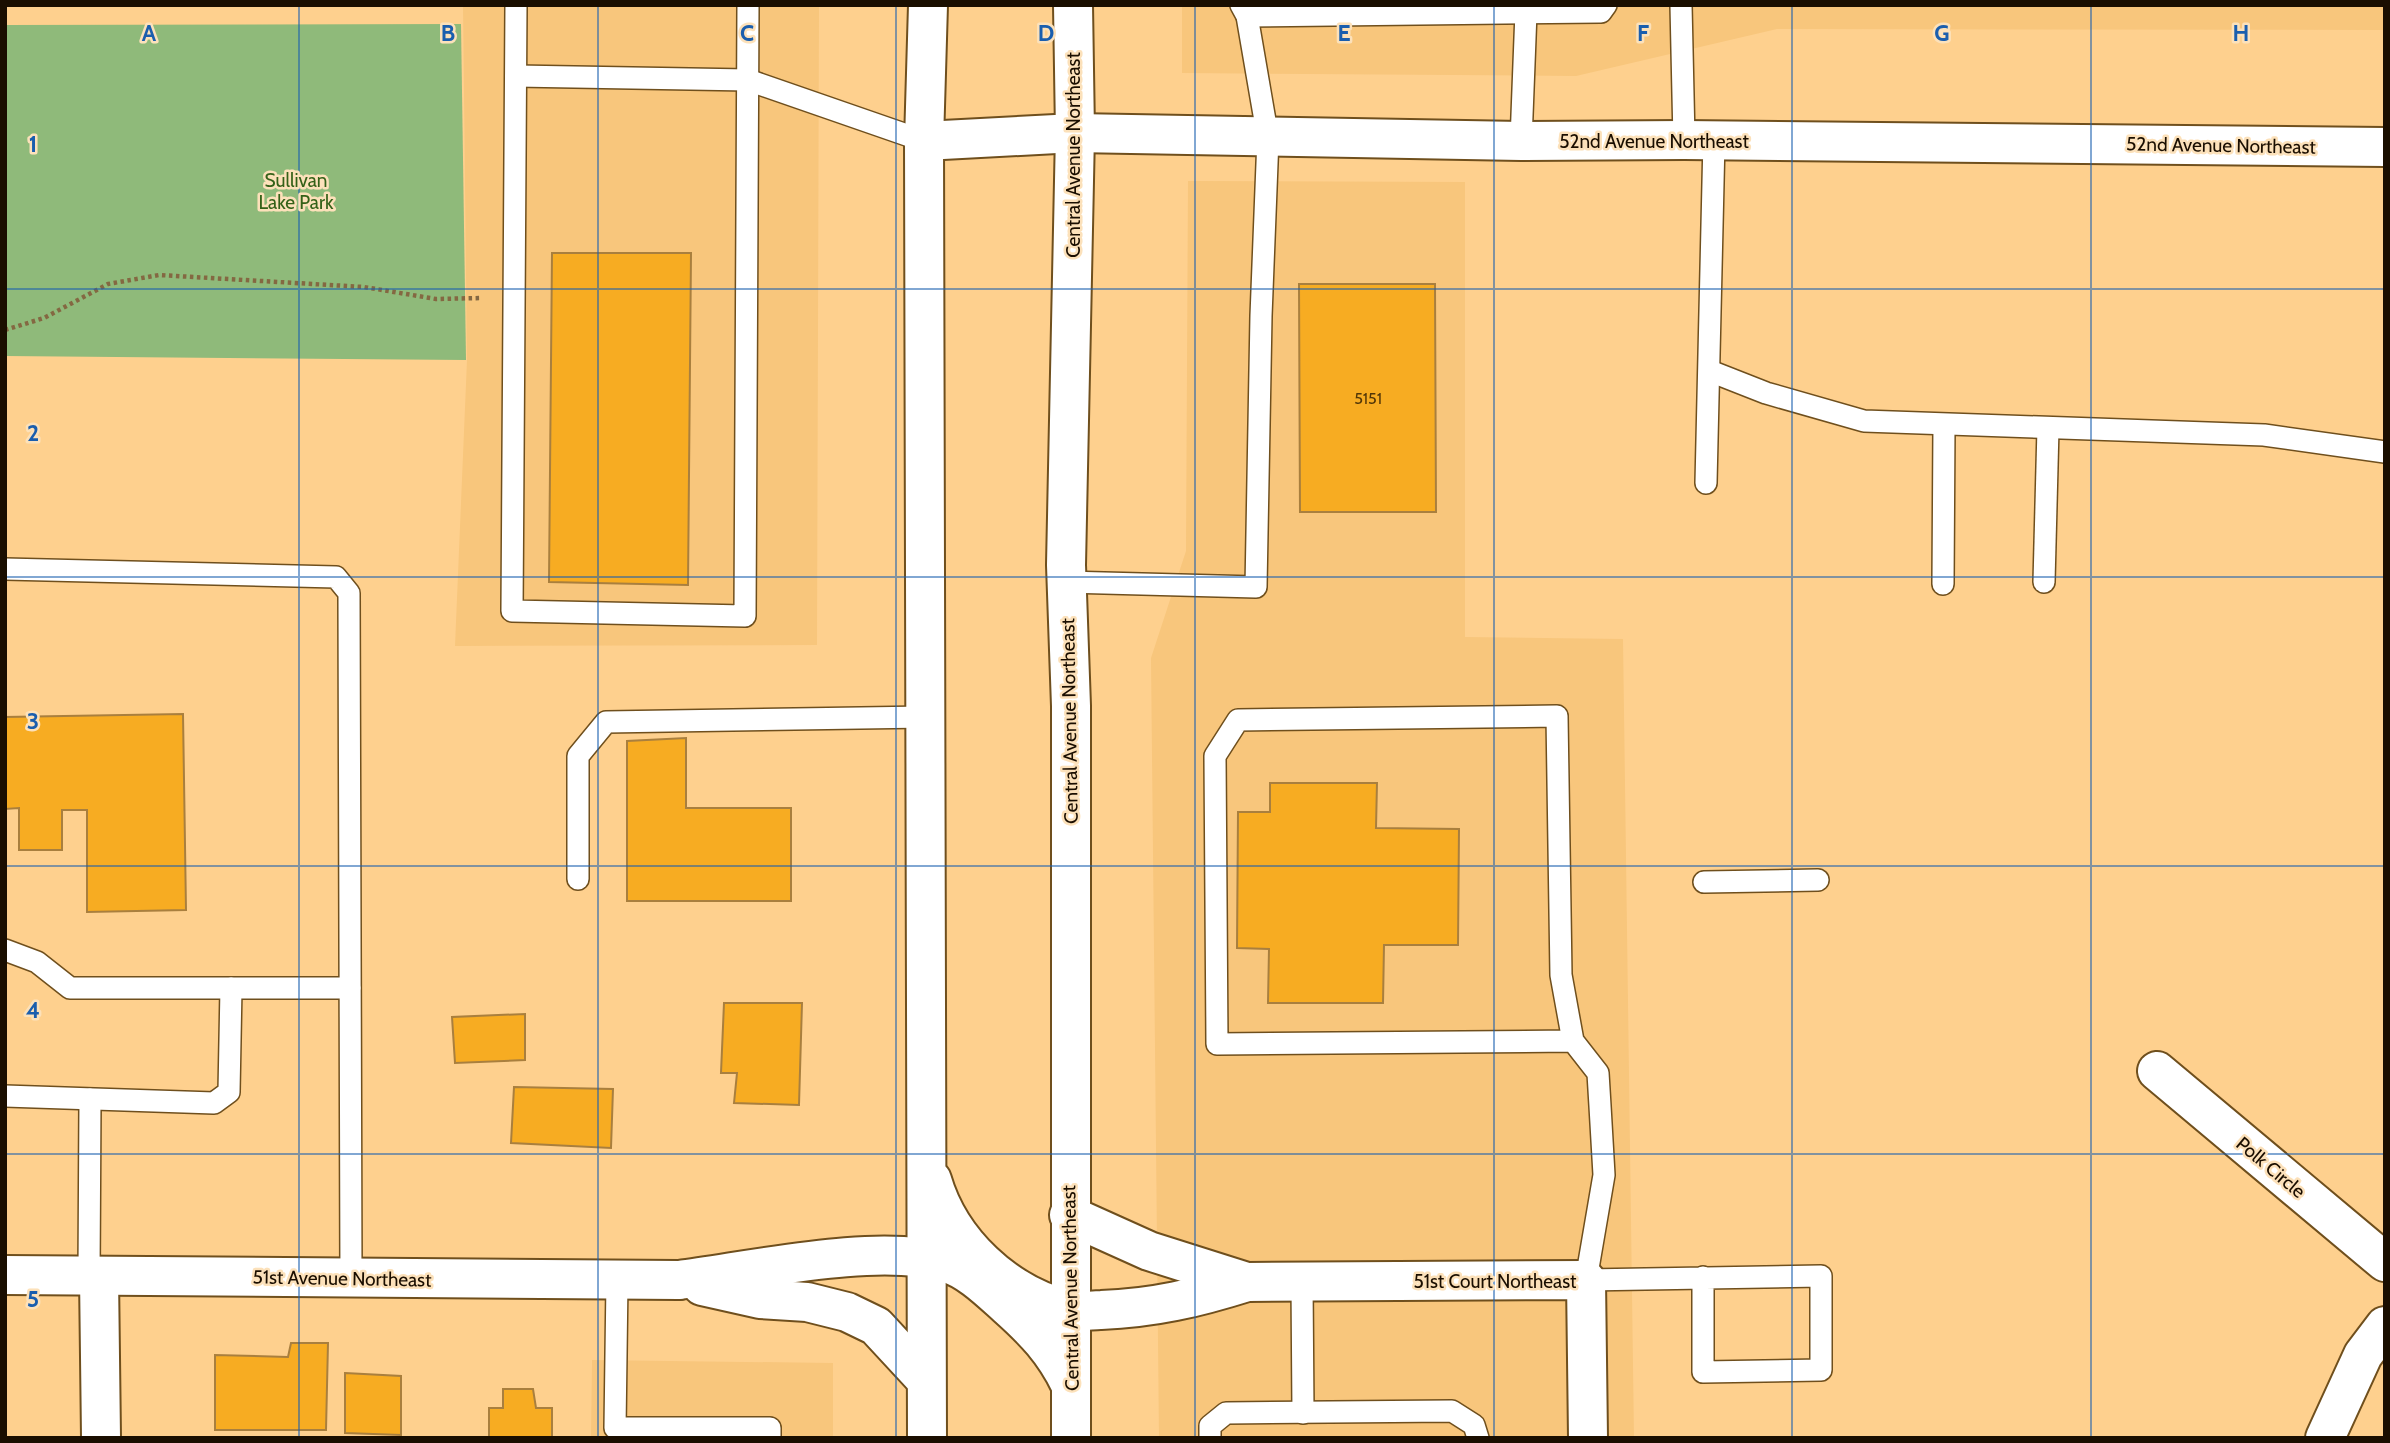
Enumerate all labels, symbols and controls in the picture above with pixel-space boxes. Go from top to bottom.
text: A [142,19,157,47]
text: B [441,19,455,47]
text: C [740,19,754,47]
text: D [1038,19,1054,47]
text: E [1337,19,1351,47]
text: F [1637,19,1649,47]
text: G [1934,19,1950,47]
text: H [2233,19,2249,47]
street label: Central Avenue Northeast [1062,52,1085,258]
text: 1 [29,130,37,158]
street label: 52nd Avenue Northeast [1559,130,1749,153]
street label: 52nd Avenue Northeast [2126,132,2317,159]
park label: Sullivan Lake Park [259,169,334,214]
house number: 5151 [1354,389,1382,408]
text: 2 [27,419,39,447]
street label: Central Avenue Northeast [1056,617,1083,824]
text: 3 [27,707,39,735]
text: 4 [26,996,40,1024]
street label: Polk Circle [2231,1132,2310,1203]
street label: Central Avenue Northeast [1057,1184,1084,1391]
street label: 51st Avenue Northeast [252,1265,432,1292]
street label: 51st Court Northeast [1414,1270,1577,1293]
text: 5 [27,1285,39,1313]

